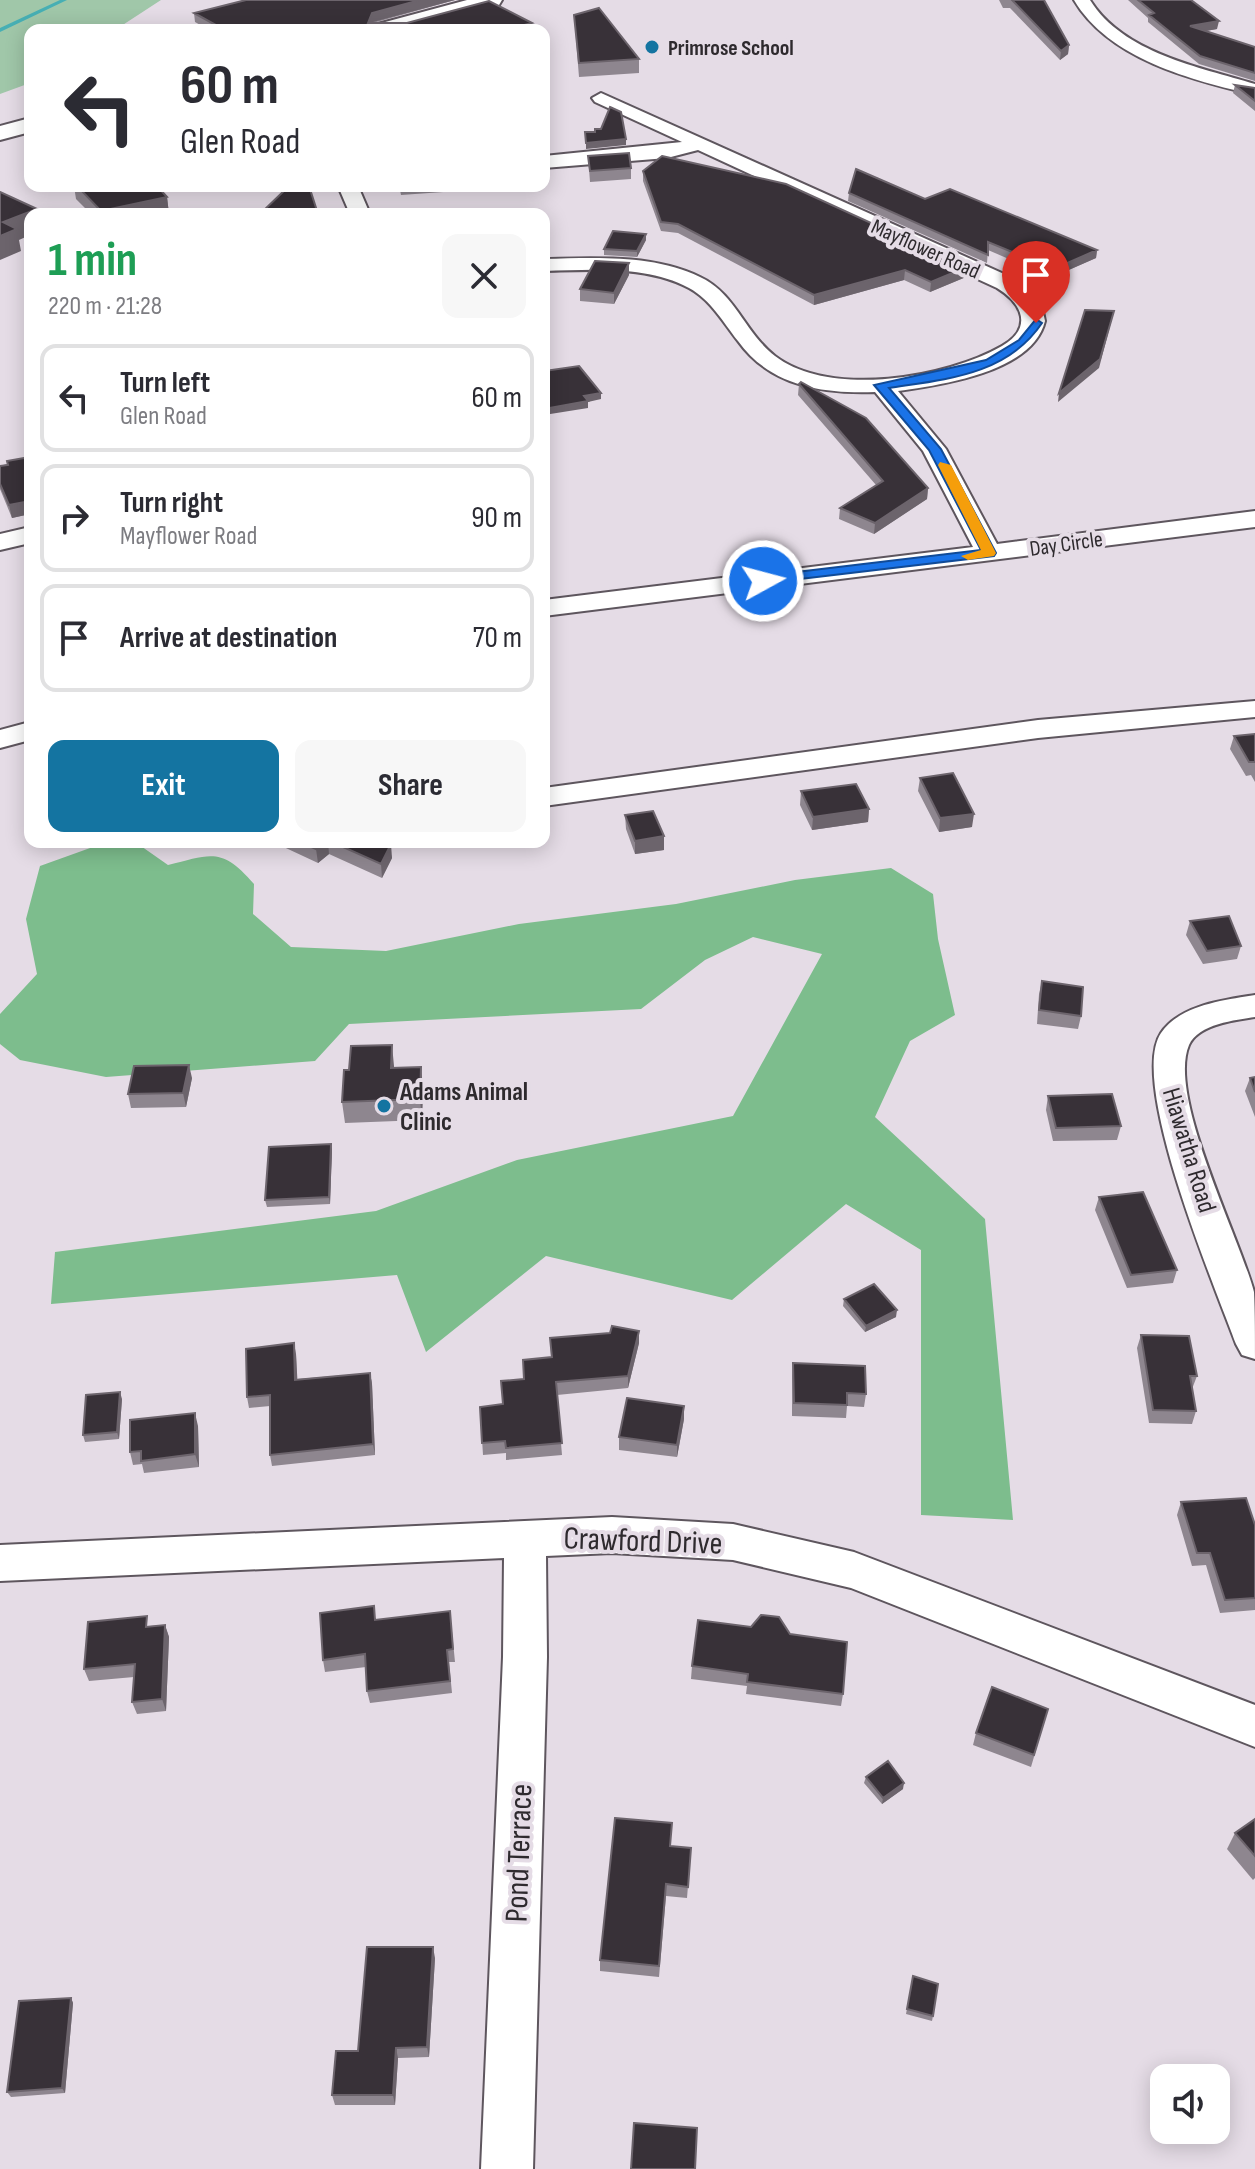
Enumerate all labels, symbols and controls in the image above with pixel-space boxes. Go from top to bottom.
place label: Primrose School [668,35,794,62]
marker: Primrose School [643,38,661,56]
text: 60 m [180,53,279,120]
icon: left [48,56,152,160]
text: Glen Road [180,121,300,164]
street label: Mayflower Road [867,213,984,285]
text: 1 min [48,232,137,289]
button: close [442,234,526,318]
pin [1002,241,1070,323]
icon: arrive [1014,253,1058,297]
text: 220 m · 21:28 [48,291,162,322]
text: Turn left [120,365,210,401]
icon: left [52,376,96,420]
text: 60 m [471,380,522,416]
text: Glen Road [120,401,207,432]
text: Turn right [120,485,223,521]
icon: right [52,496,96,540]
text: 90 m [471,500,522,536]
text: Mayflower Road [120,521,257,552]
street label: Day Circle [1028,526,1104,563]
position arrow [721,539,805,623]
icon: arrive [52,616,96,660]
text: Arrive at destination [120,620,337,656]
text: 70 m [473,620,522,656]
button: Exit [48,740,279,832]
button: Share [295,740,526,832]
place label: Adams Animal Clinic [399,1077,528,1138]
street label: Hiawatha Road [1155,1084,1222,1217]
marker: Adams Animal Clinic [375,1097,393,1115]
street label: Crawford Drive [563,1519,723,1564]
street label: Pond Terrace [498,1783,541,1923]
map controls [1150,2064,1230,2144]
button: sound [1150,2064,1230,2144]

